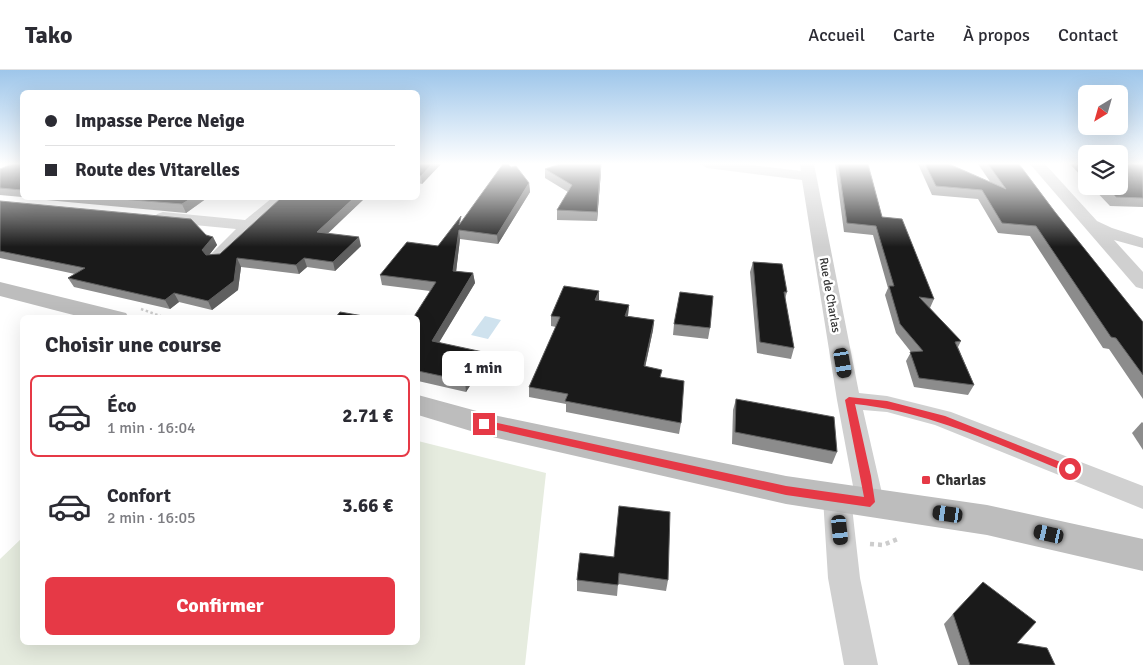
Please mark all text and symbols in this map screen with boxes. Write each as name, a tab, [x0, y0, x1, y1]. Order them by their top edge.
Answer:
text: Tako	[25, 20, 73, 50]
text: Accueil	[808, 24, 865, 46]
text: Carte	[893, 24, 935, 46]
text: À propos	[963, 24, 1030, 46]
text: Contact	[1058, 24, 1118, 46]
north arrow	[1078, 85, 1128, 135]
map controls	[1078, 85, 1128, 195]
text: Impasse Perce Neige	[75, 109, 245, 133]
button: layers	[1078, 145, 1128, 195]
text: Route des Vitarelles	[75, 158, 240, 182]
street label: Rue de Charlas	[815, 256, 844, 334]
text: Choisir une course	[45, 331, 221, 358]
car	[833, 347, 852, 379]
callout: 1 min	[443, 352, 525, 386]
text: 1 min	[464, 358, 502, 378]
icon: car	[47, 394, 92, 439]
text: Éco	[107, 394, 137, 418]
text: 2.71 €	[342, 404, 393, 428]
route end	[473, 413, 495, 435]
text: 1 min · 16:04	[107, 418, 196, 438]
route start	[1059, 458, 1081, 480]
place label: Charlas	[936, 471, 986, 489]
marker: Charlas	[920, 474, 932, 486]
icon: car	[47, 484, 92, 529]
text: Confort	[107, 484, 171, 508]
text: 3.66 €	[342, 494, 393, 518]
car	[932, 504, 963, 524]
text: 2 min · 16:05	[107, 508, 196, 528]
car	[830, 514, 849, 546]
car	[1032, 523, 1065, 545]
button: Confirmer	[45, 577, 395, 635]

